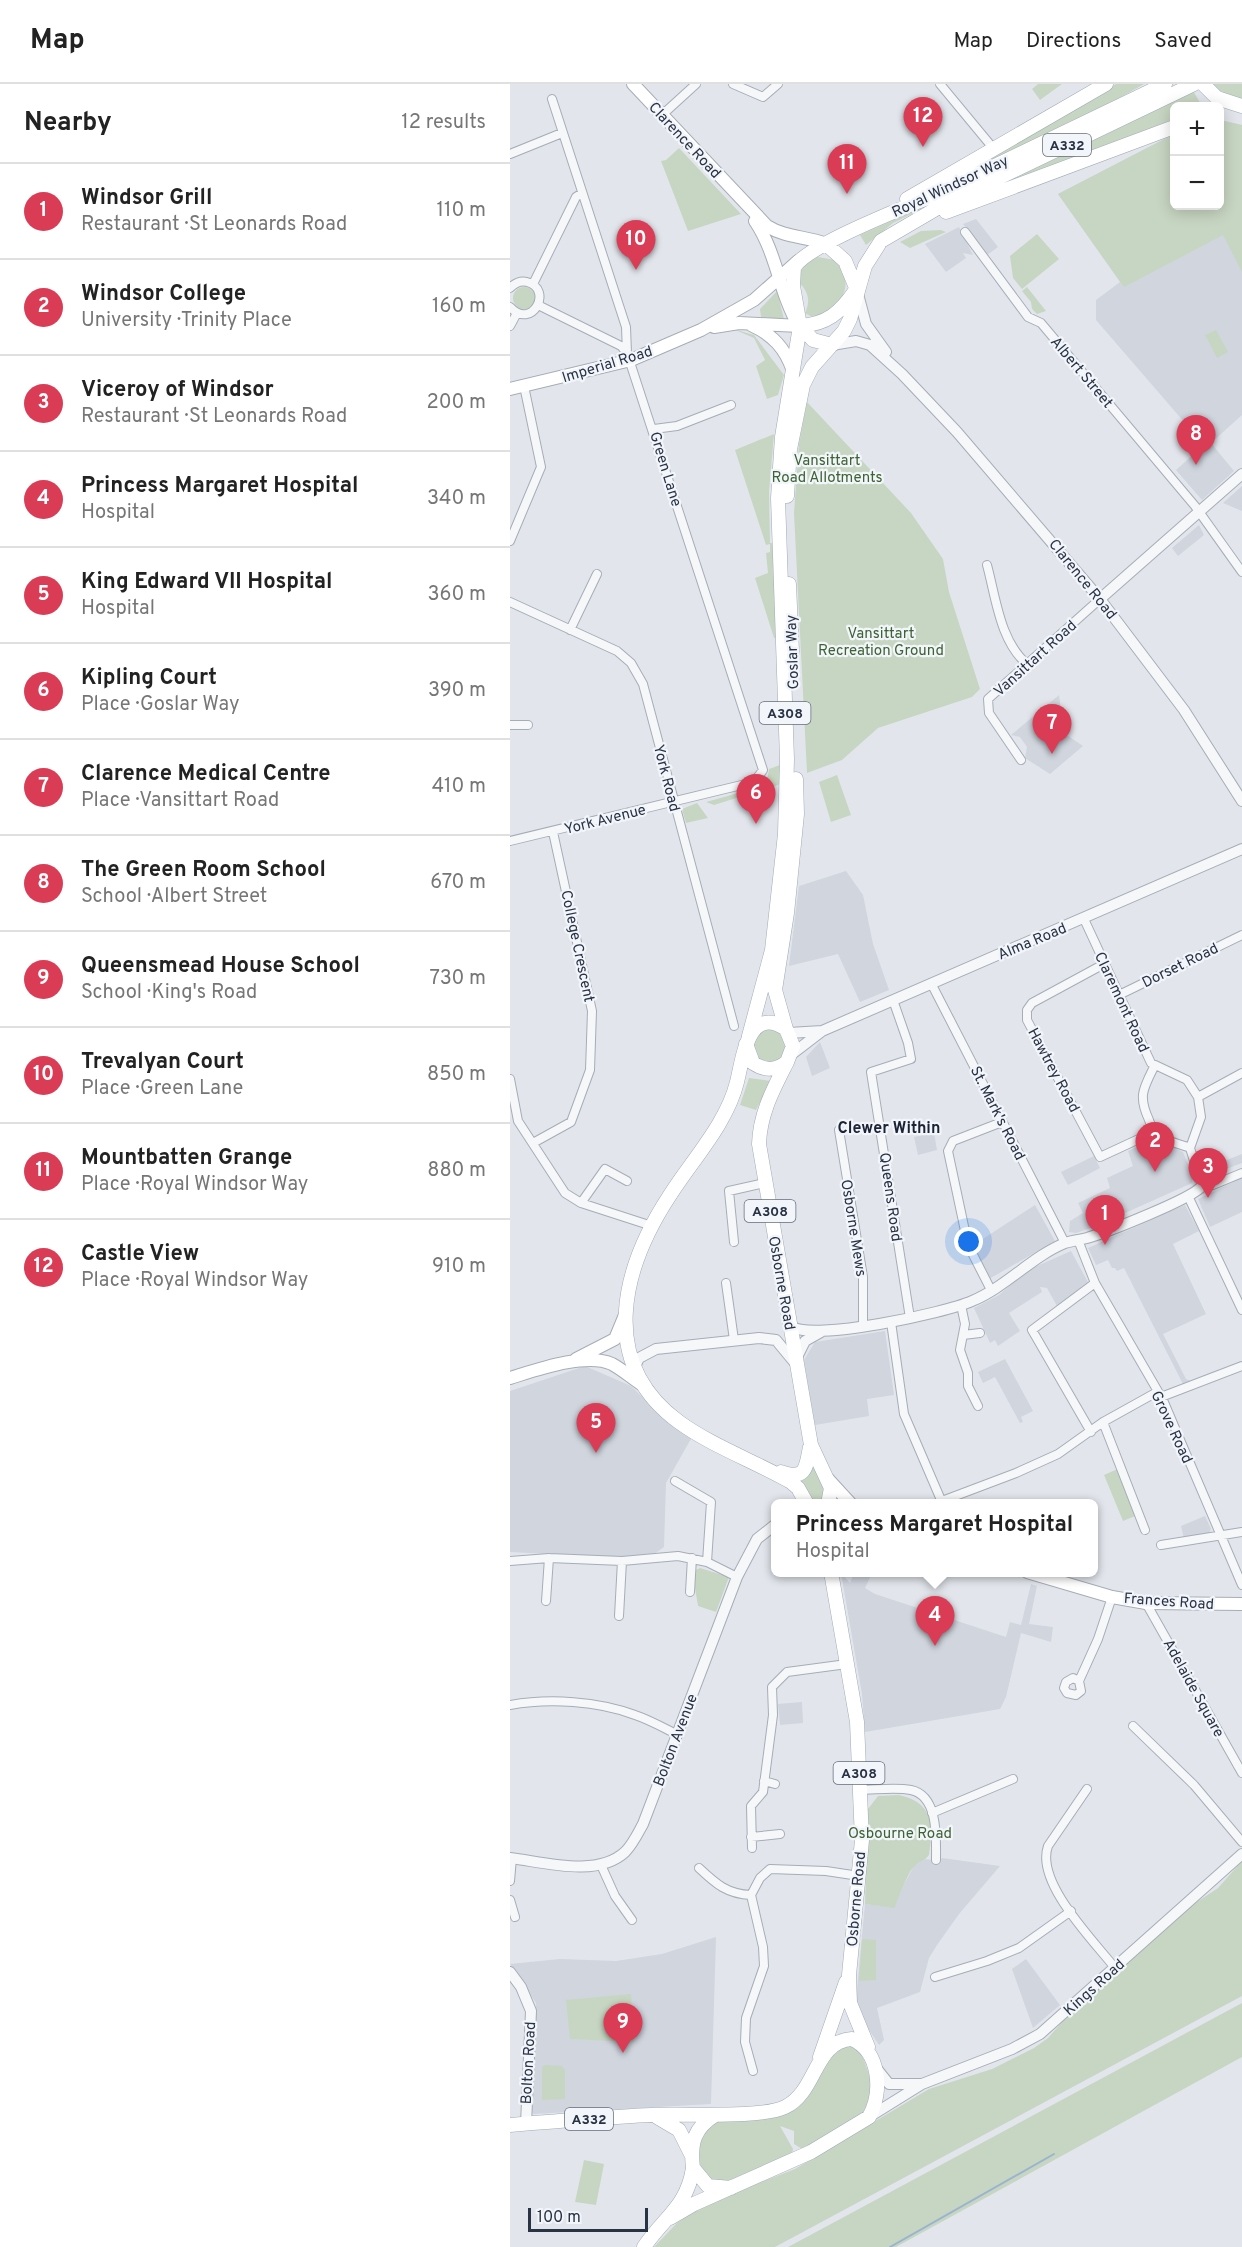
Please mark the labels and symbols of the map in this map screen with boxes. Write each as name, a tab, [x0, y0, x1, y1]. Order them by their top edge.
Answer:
pin: 12	[904, 98, 942, 147]
street label: Clarence Road	[644, 99, 724, 183]
road number: A332	[1043, 134, 1091, 156]
pin: 11	[828, 144, 866, 194]
street label: Royal Windsor Way	[889, 152, 1012, 223]
pin: 10	[616, 220, 656, 270]
street label: Albert Street	[1045, 333, 1116, 413]
street label: Imperial Road	[560, 343, 655, 388]
pin: 8	[1176, 416, 1216, 465]
street label: Green Lane	[644, 430, 685, 509]
park label: Vansittart Road Allotments	[772, 452, 882, 488]
street label: Clarence Road	[1044, 536, 1120, 624]
street label: Goslar Way	[783, 614, 804, 690]
street label: Vansittart Road	[991, 617, 1081, 701]
park label: Vansittart Recreation Ground	[818, 625, 944, 661]
road number: A308	[760, 702, 810, 724]
pin: 7	[1032, 704, 1072, 754]
street label: York Road	[648, 743, 683, 814]
pin: 6	[736, 774, 776, 824]
street label: York Avenue	[563, 801, 648, 840]
street label: College Crescent	[555, 889, 598, 1004]
street label: Alma Road	[995, 919, 1070, 965]
street label: Dorset Road	[1139, 940, 1222, 993]
street label: Claremont Road	[1089, 949, 1152, 1056]
street label: Hawtrey Road	[1022, 1025, 1083, 1116]
street label: St. Mark's Road	[965, 1063, 1029, 1164]
district label: Clewer Within	[838, 1119, 940, 1139]
pin: 2	[1136, 1122, 1174, 1172]
pin: 3	[1188, 1148, 1228, 1198]
street label: Queens Road	[874, 1152, 905, 1243]
street label: Osborne Mews	[835, 1178, 870, 1278]
pin: 1	[1086, 1196, 1124, 1245]
road number: A308	[744, 1200, 796, 1222]
your location	[954, 1227, 983, 1256]
street label: Osborne Road	[763, 1235, 798, 1332]
street label: Grove Road	[1146, 1388, 1196, 1467]
pin: 5	[576, 1404, 616, 1453]
street label: Frances Road	[1123, 1590, 1215, 1615]
pin: 4	[916, 1596, 954, 1646]
street label: Adelaide Square	[1158, 1636, 1228, 1741]
street label: Bolton Avenue	[650, 1692, 703, 1790]
road number: A308	[834, 1762, 884, 1784]
park label: Osbourne Road	[848, 1825, 952, 1844]
street label: Osborne Road	[844, 1851, 871, 1947]
street label: Kings Road	[1060, 1956, 1130, 2021]
pin: 9	[604, 2004, 642, 2053]
street label: Bolton Road	[518, 2021, 541, 2105]
road number: A332	[565, 2108, 613, 2130]
scale bar	[528, 2205, 648, 2232]

